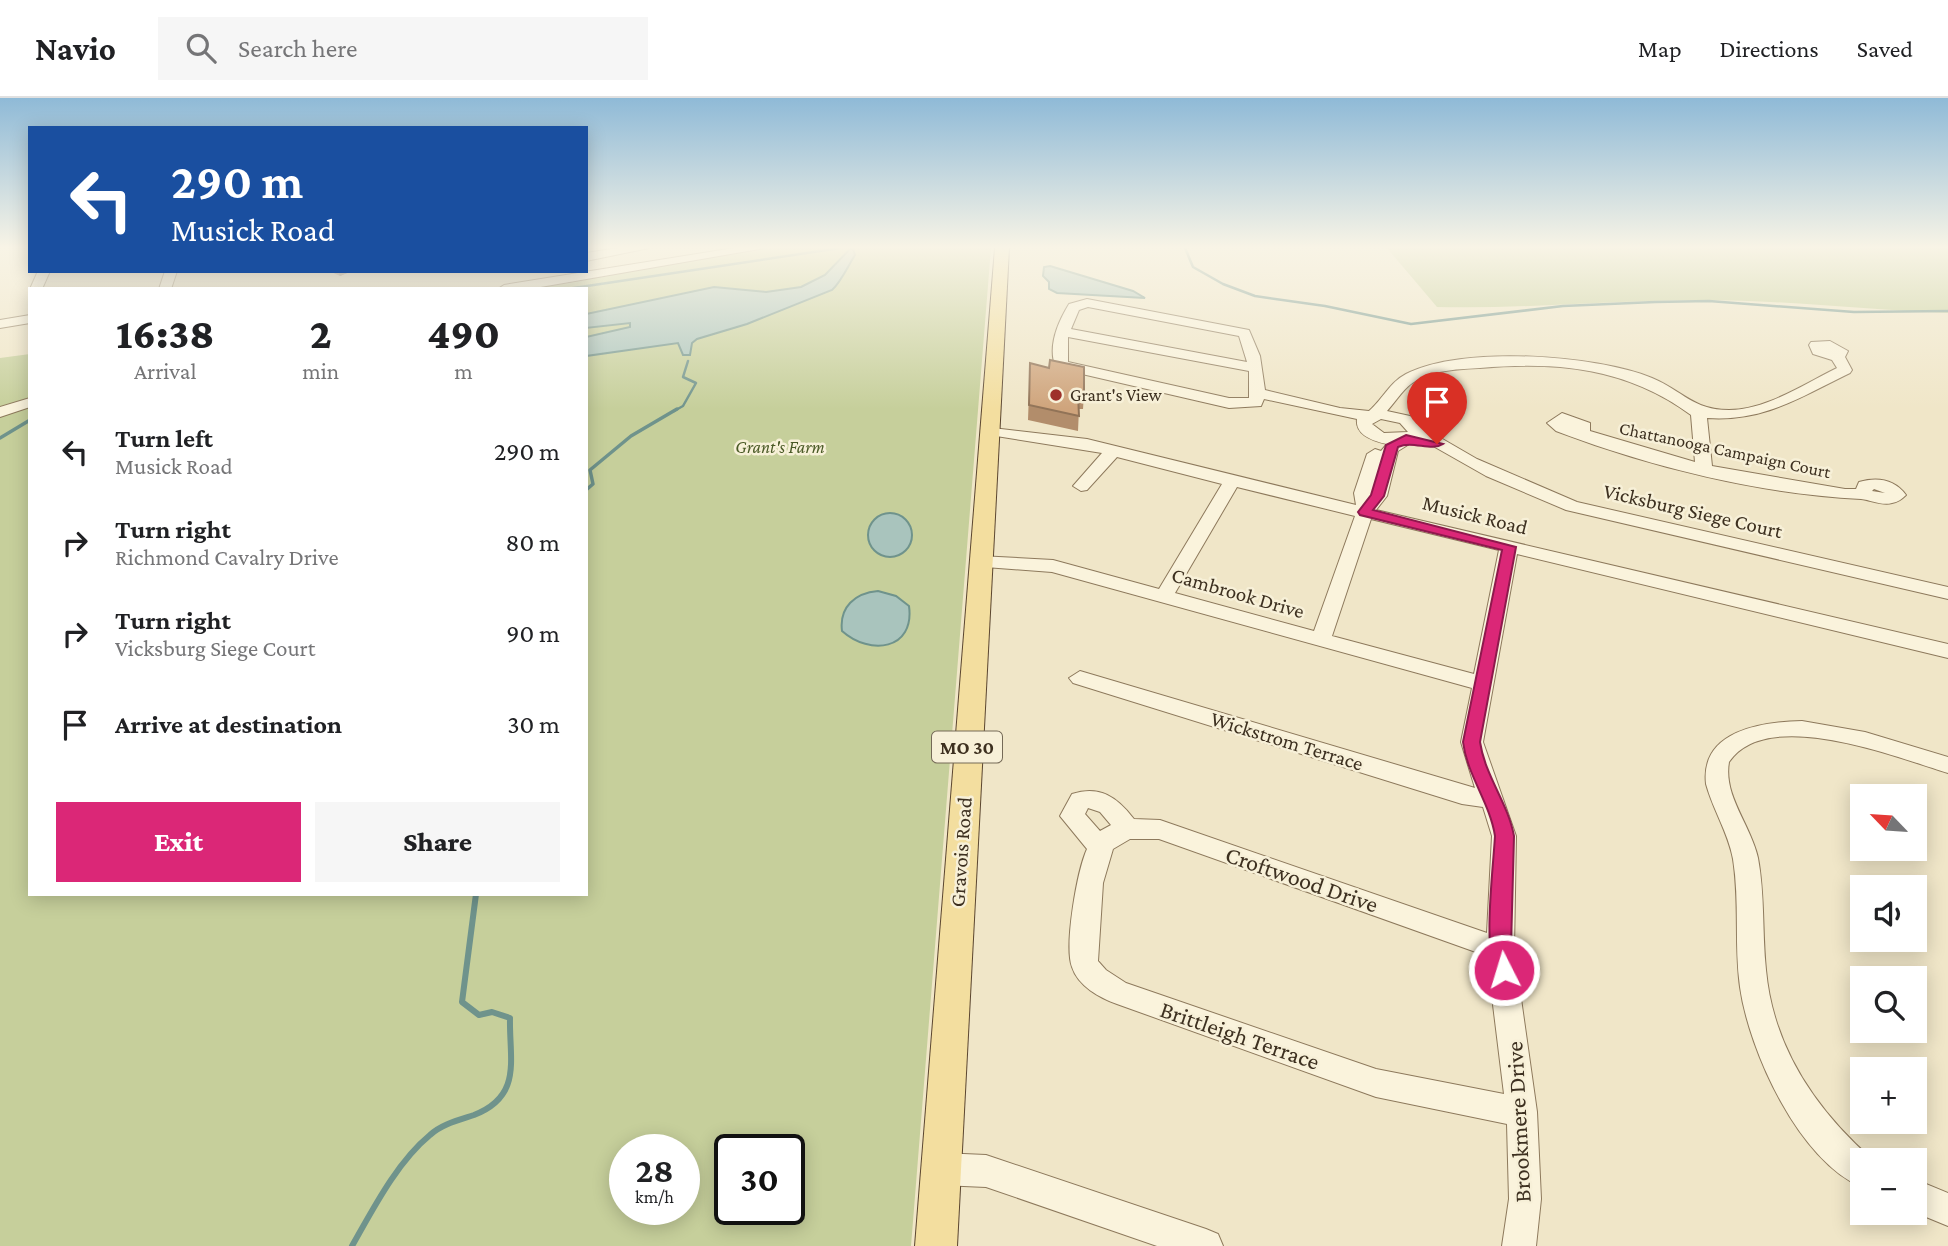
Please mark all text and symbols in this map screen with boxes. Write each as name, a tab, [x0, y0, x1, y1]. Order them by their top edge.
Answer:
search box	[158, 17, 648, 80]
icon: search	[182, 29, 220, 67]
text: Navio	[35, 30, 116, 67]
text: Search here	[238, 34, 357, 63]
text: Map	[1638, 35, 1682, 62]
text: Directions	[1720, 35, 1819, 62]
text: Saved	[1857, 35, 1913, 62]
icon: left	[56, 154, 147, 245]
text: 290 m	[171, 154, 303, 209]
text: Musick Road	[171, 212, 335, 248]
text: 16:38	[116, 310, 214, 357]
text: 2	[310, 310, 332, 357]
text: 490	[427, 310, 500, 357]
text: Arrival	[134, 358, 196, 384]
text: min	[302, 358, 339, 384]
text: m	[454, 358, 473, 384]
pin	[1407, 372, 1467, 444]
icon: arrive	[1418, 383, 1456, 421]
place label: Grant's View	[1070, 385, 1163, 405]
marker: Grant's View	[1048, 387, 1064, 403]
street label: Chattanooga Campaign Court	[1618, 418, 1834, 482]
text: Turn left	[115, 424, 213, 453]
icon: left	[56, 433, 94, 471]
text: 290 m	[494, 437, 560, 466]
park label: Grant's Farm	[735, 437, 825, 457]
text: Musick Road	[115, 453, 233, 479]
street label: Vicksburg Siege Court	[1601, 479, 1786, 544]
street label: Musick Road	[1420, 490, 1530, 540]
text: Turn right	[115, 515, 231, 544]
icon: right	[56, 524, 94, 562]
text: 80 m	[506, 528, 560, 557]
text: Richmond Cavalry Drive	[115, 544, 339, 570]
street label: Cambrook Drive	[1169, 563, 1307, 623]
text: Turn right	[115, 606, 231, 635]
icon: right	[56, 615, 94, 653]
text: 90 m	[506, 619, 560, 648]
text: Vicksburg Siege Court	[115, 635, 315, 661]
icon: arrive	[56, 706, 94, 744]
street label: Wickstrom Terrace	[1208, 706, 1366, 776]
text: Arrive at destination	[115, 710, 342, 739]
text: 30 m	[507, 710, 560, 739]
road number: MO 30	[932, 732, 1002, 762]
north arrow	[1850, 784, 1927, 861]
map controls	[1850, 784, 1927, 1225]
street label: Gravois Road	[945, 796, 977, 908]
button: Exit	[56, 802, 301, 882]
button: Share	[315, 802, 560, 882]
street label: Croftwood Drive	[1222, 840, 1382, 918]
button: sound	[1850, 875, 1927, 952]
position arrow	[1467, 933, 1541, 1007]
button: search	[1850, 966, 1927, 1043]
street label: Brittleigh Terrace	[1157, 995, 1323, 1075]
street label: Brookmere Drive	[1500, 1041, 1536, 1203]
button: +	[1850, 1057, 1927, 1134]
speed limit sign: 30	[714, 1134, 805, 1225]
button: −	[1850, 1148, 1927, 1225]
text: 28	[635, 1151, 674, 1190]
text: km/h	[635, 1187, 674, 1207]

